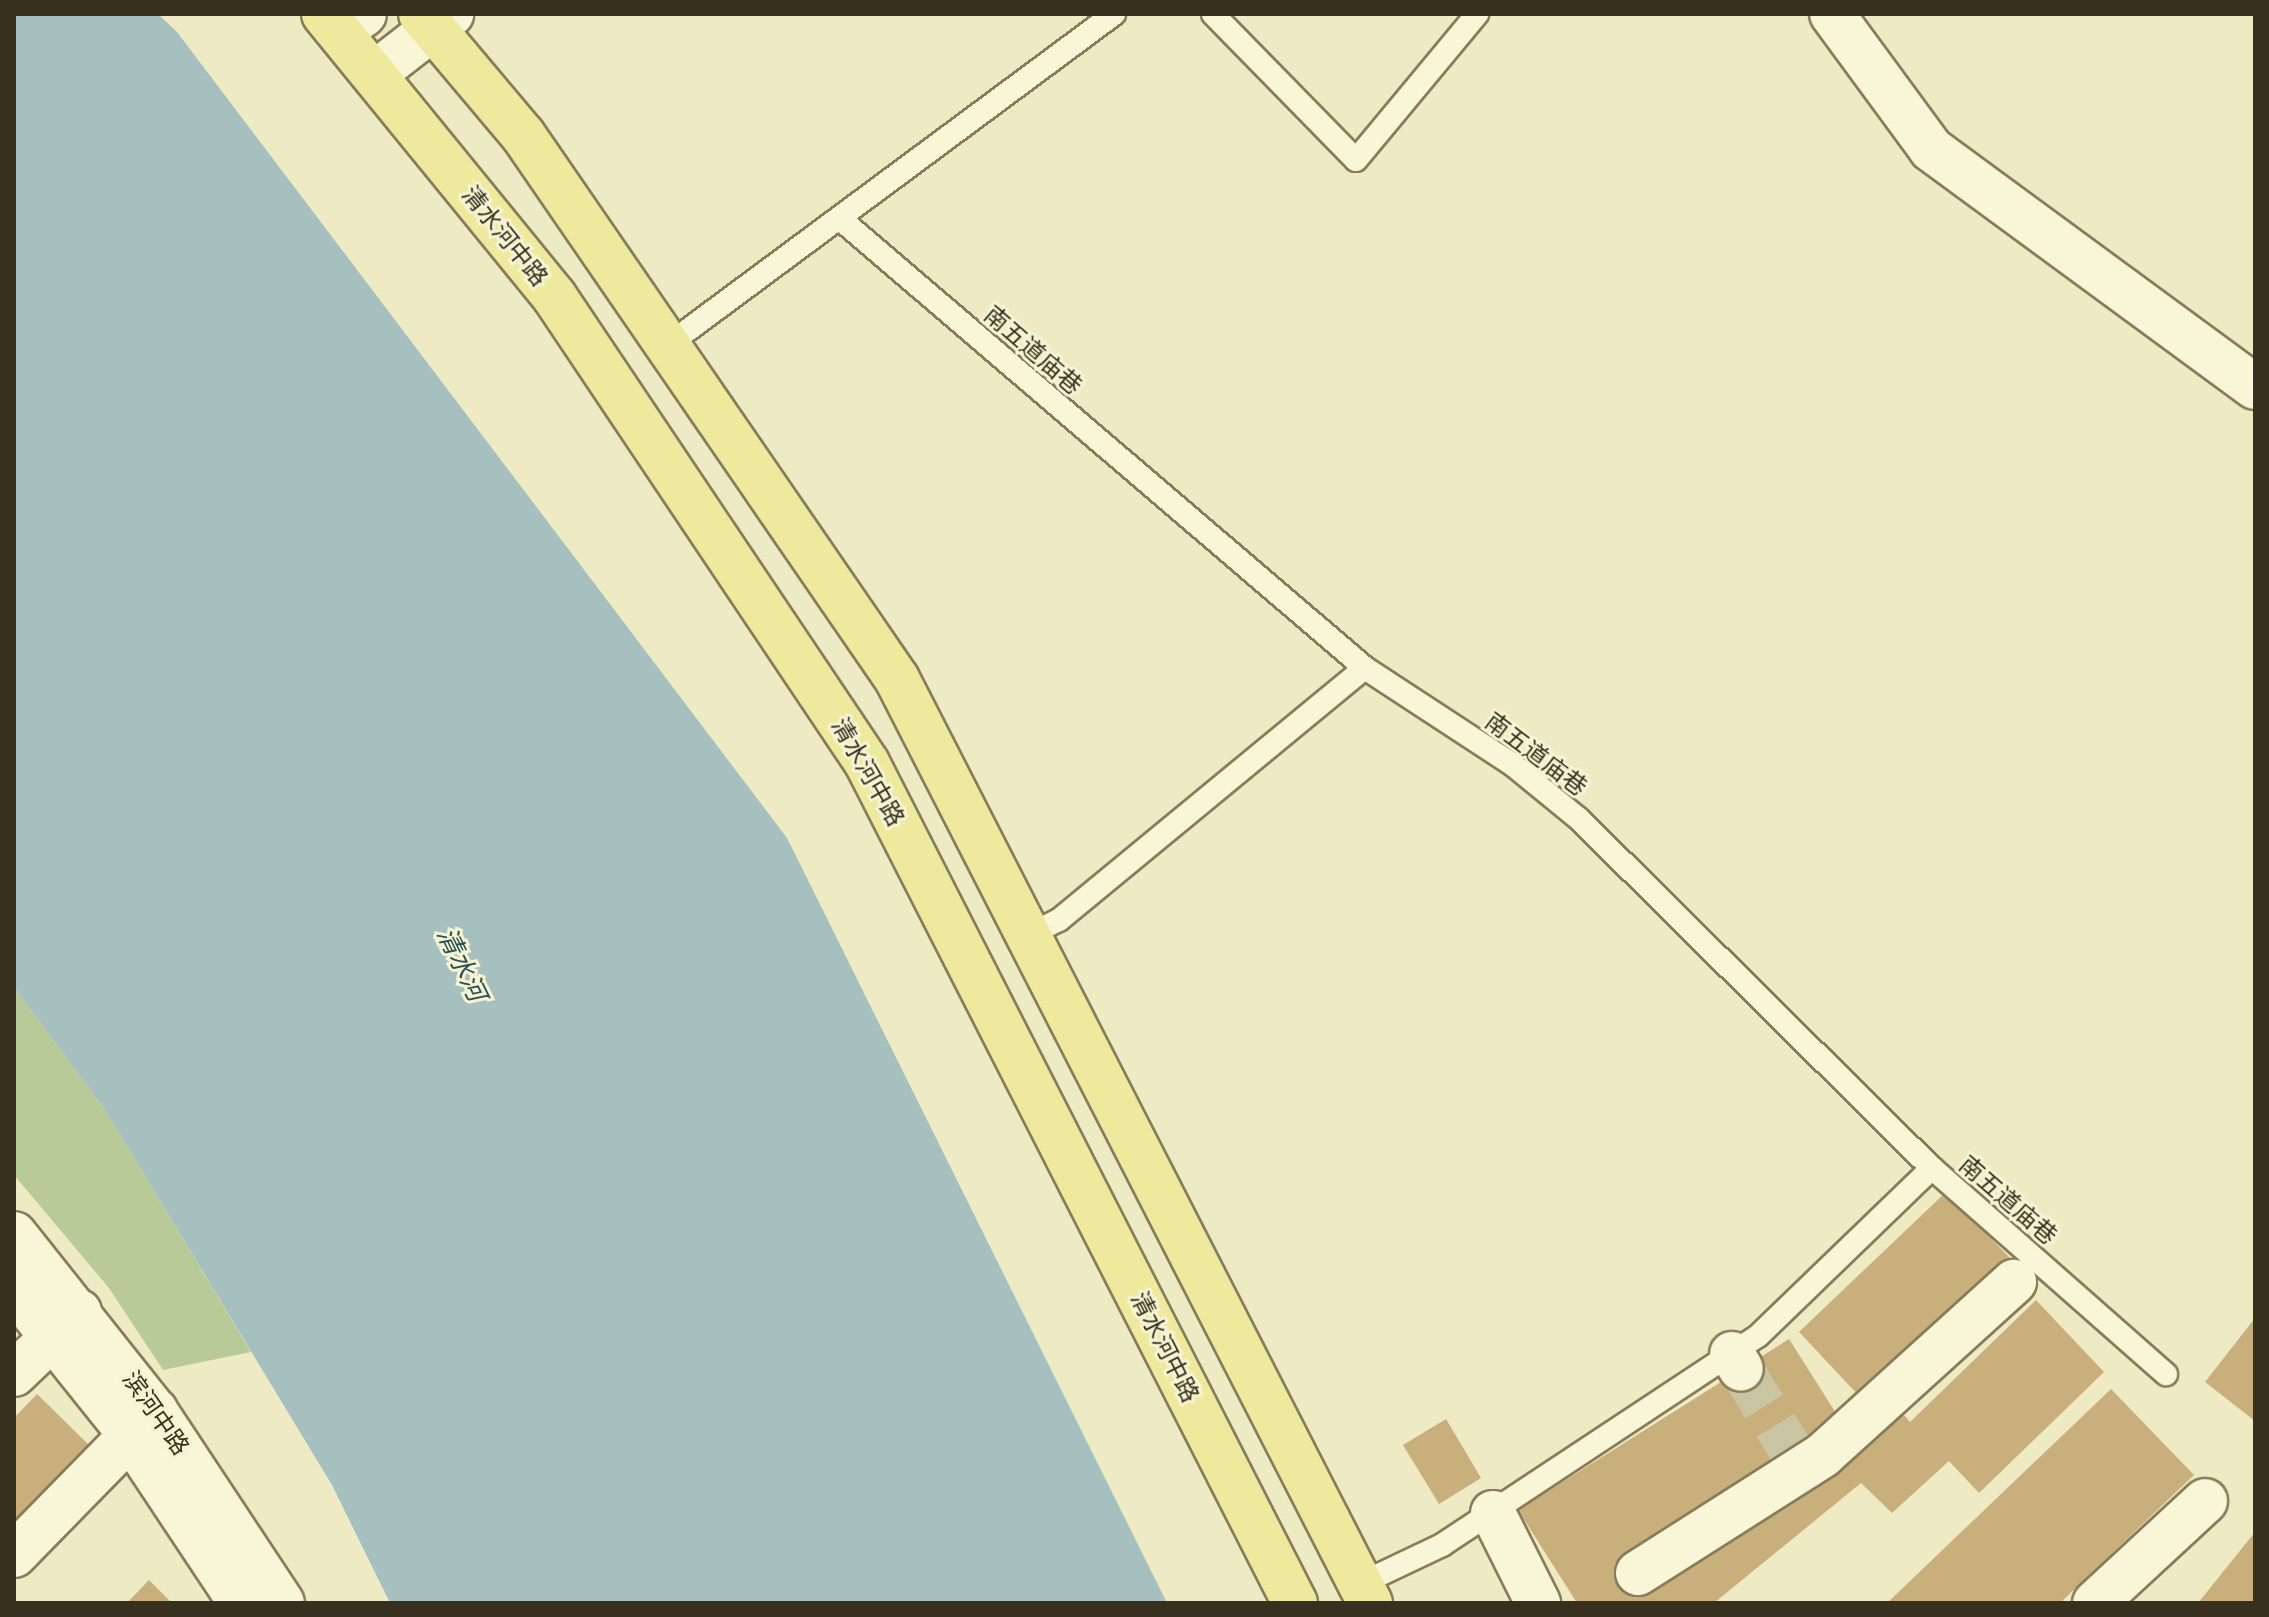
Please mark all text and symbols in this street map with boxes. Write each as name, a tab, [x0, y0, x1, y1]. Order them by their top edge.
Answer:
street label: 清水河中路	[456, 180, 554, 292]
street label: 南五道庙巷	[978, 300, 1088, 400]
street label: 南五道庙巷	[1479, 706, 1593, 802]
street label: 清水河中路	[826, 713, 910, 831]
water label: 清水河	[431, 922, 493, 1006]
street label: 南五道庙巷	[1953, 1150, 2063, 1250]
street label: 清水河中路	[1125, 1287, 1205, 1407]
street label: 滨河中路	[117, 1365, 195, 1461]

